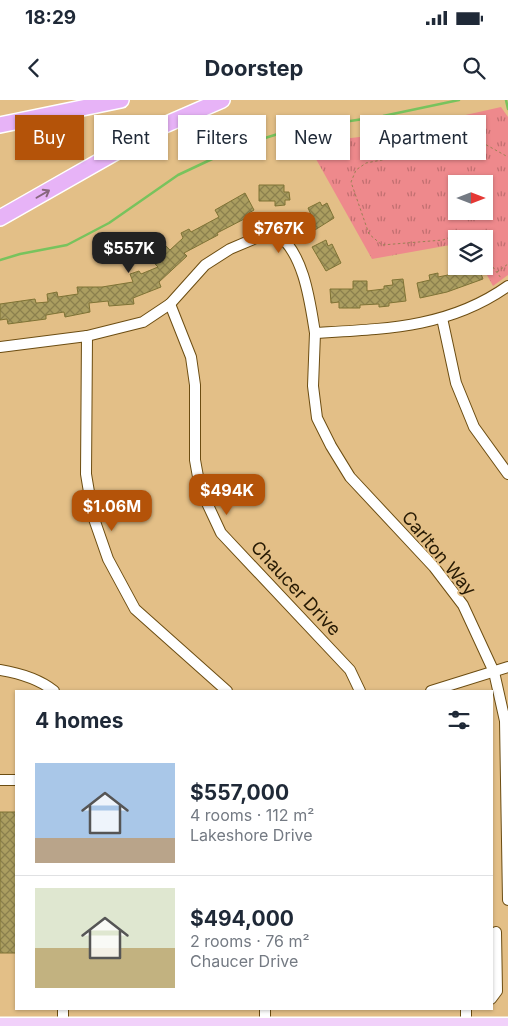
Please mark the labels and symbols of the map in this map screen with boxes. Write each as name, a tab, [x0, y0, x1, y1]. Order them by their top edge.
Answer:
north arrow	[448, 175, 492, 220]
one-way arrow	[35, 189, 49, 199]
pin: $767K	[244, 212, 314, 254]
pin: $557K	[94, 232, 164, 274]
pin: $494K	[192, 474, 262, 516]
pin: $1.06M	[71, 490, 153, 532]
street label: Carlton Way	[398, 506, 480, 600]
street label: Chaucer Drive	[247, 536, 345, 640]

